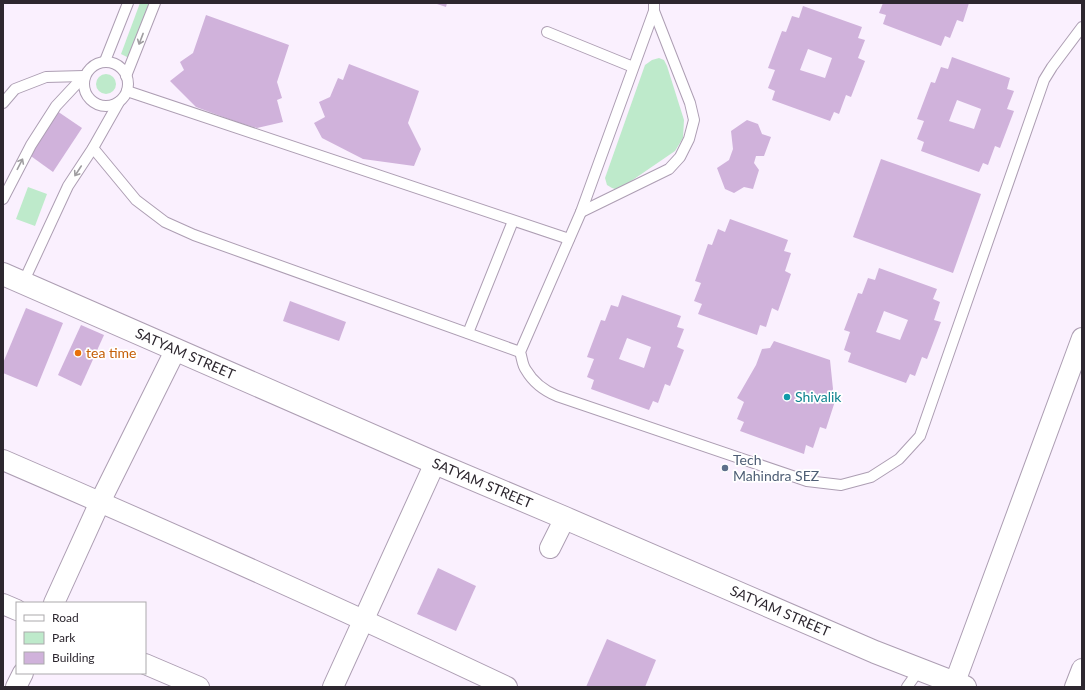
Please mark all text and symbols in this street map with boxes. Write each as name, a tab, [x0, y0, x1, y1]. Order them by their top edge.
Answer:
one-way arrow	[136, 33, 144, 45]
one-way arrow	[17, 158, 25, 170]
one-way arrow	[73, 165, 81, 177]
street label: SATYAM STREET	[133, 324, 239, 383]
place label: tea time	[86, 344, 136, 361]
marker: tea time	[73, 348, 83, 358]
place label: Shivalik	[795, 388, 842, 405]
marker: Shivalik	[782, 392, 792, 402]
place label: Tech Mahindra SEZ	[733, 451, 819, 484]
street label: SATYAM STREET	[430, 454, 536, 512]
marker: Tech Mahindra SEZ	[720, 463, 730, 473]
street label: SATYAM STREET	[728, 581, 834, 640]
legend	[16, 602, 146, 674]
text: Road	[52, 610, 79, 625]
text: Park	[52, 630, 76, 645]
text: Building	[52, 650, 95, 665]

